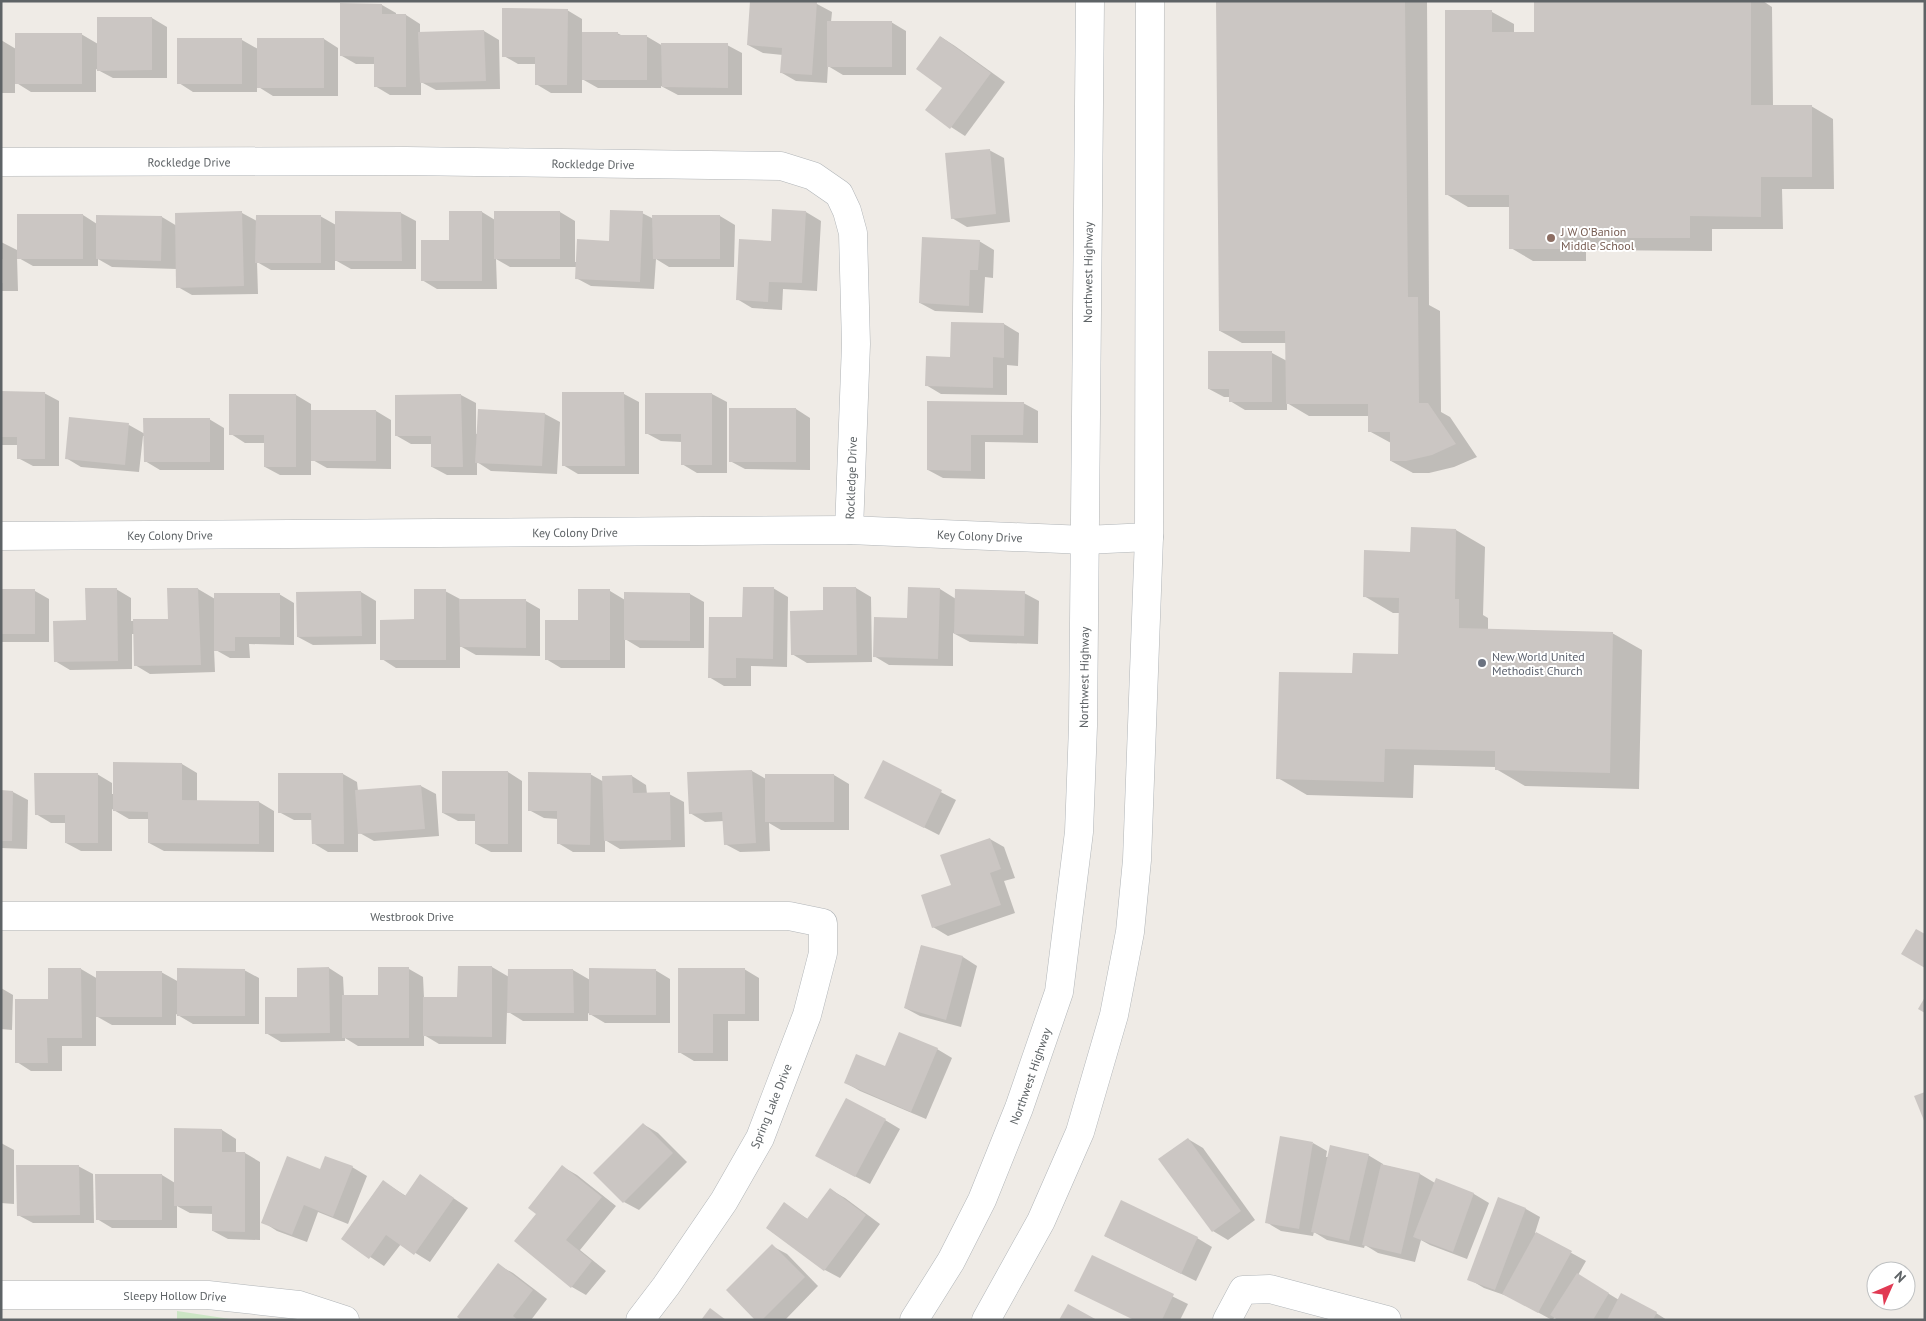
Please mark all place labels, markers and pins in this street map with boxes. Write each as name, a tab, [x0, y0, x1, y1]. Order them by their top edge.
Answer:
place label: J W O'Banion Middle School	[1560, 224, 1635, 253]
marker: J W O'Banion Middle School	[1545, 232, 1557, 244]
place label: New World United Methodist Church	[1492, 649, 1585, 678]
marker: New World United Methodist Church	[1476, 657, 1488, 669]

